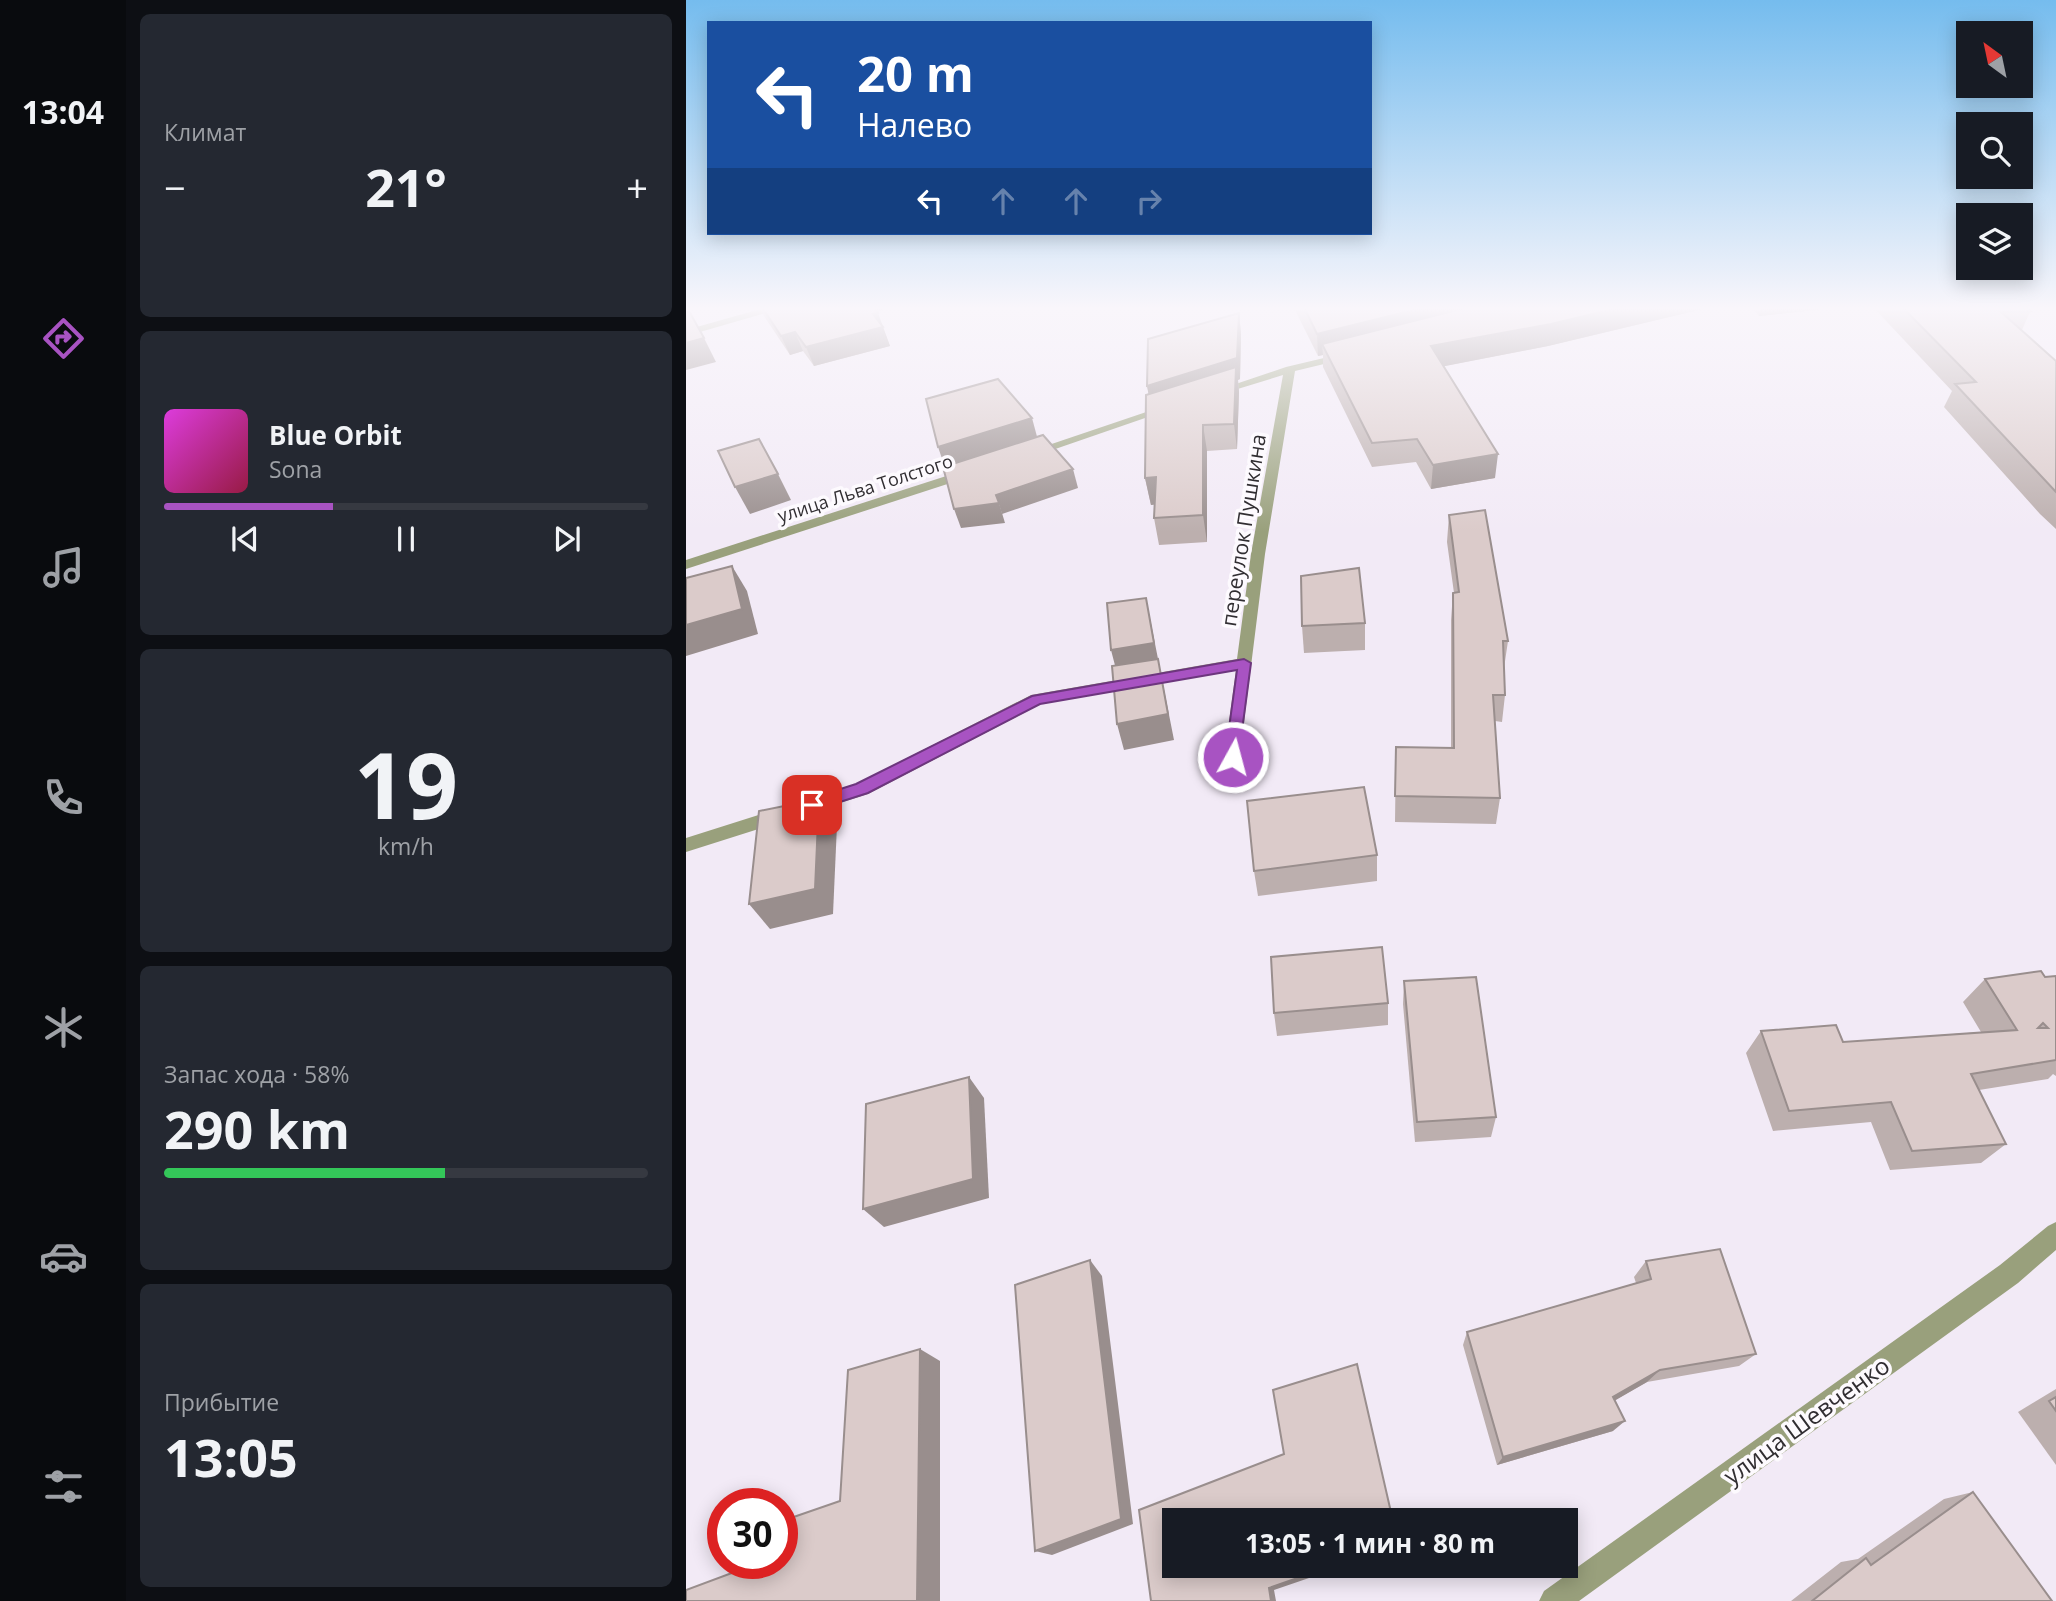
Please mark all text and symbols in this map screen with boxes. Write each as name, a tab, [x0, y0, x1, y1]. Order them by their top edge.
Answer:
north arrow	[1956, 21, 2034, 98]
map controls	[1956, 21, 2033, 280]
text: 20 m	[857, 40, 974, 106]
icon: left	[742, 49, 833, 140]
text: 13:04	[22, 90, 104, 133]
text: Налево	[857, 103, 972, 146]
button: search	[1956, 112, 2033, 189]
text: Климат	[164, 116, 246, 148]
text: 21°	[365, 151, 447, 222]
text: −	[164, 161, 186, 213]
text: +	[626, 161, 648, 213]
icon: left	[911, 182, 949, 220]
icon: ahead	[984, 182, 1022, 220]
icon: ahead	[1057, 182, 1095, 220]
icon: right	[1130, 182, 1168, 220]
button: layers	[1956, 203, 2033, 280]
icon: directions	[39, 314, 88, 363]
text: Blue Orbit	[269, 417, 402, 453]
street label: переулок Пушкина	[1214, 432, 1272, 628]
street label: улица Льва Толстого	[774, 448, 956, 528]
text: Sona	[269, 453, 322, 485]
icon: previous	[226, 520, 264, 558]
icon: pause	[387, 520, 425, 558]
icon: next	[548, 520, 586, 558]
icon: music	[39, 543, 88, 592]
position arrow	[1196, 720, 1270, 794]
text: 19	[354, 722, 458, 846]
icon: phone	[39, 773, 88, 822]
pin	[782, 775, 842, 835]
icon: arrive	[793, 786, 831, 824]
text: km/h	[378, 830, 434, 862]
icon: climate	[39, 1003, 88, 1052]
text: Запас хода · 58%	[164, 1058, 349, 1090]
text: 290 km	[164, 1093, 350, 1164]
icon: car	[39, 1232, 88, 1281]
street label: улица Шевченко	[1716, 1349, 1896, 1491]
text: Прибытие	[164, 1386, 279, 1418]
text: 13:05	[164, 1421, 298, 1492]
icon: filters	[39, 1462, 88, 1511]
speed limit sign: 30	[707, 1488, 798, 1579]
text: 13:05 · 1 мин · 80 m	[1245, 1525, 1495, 1561]

